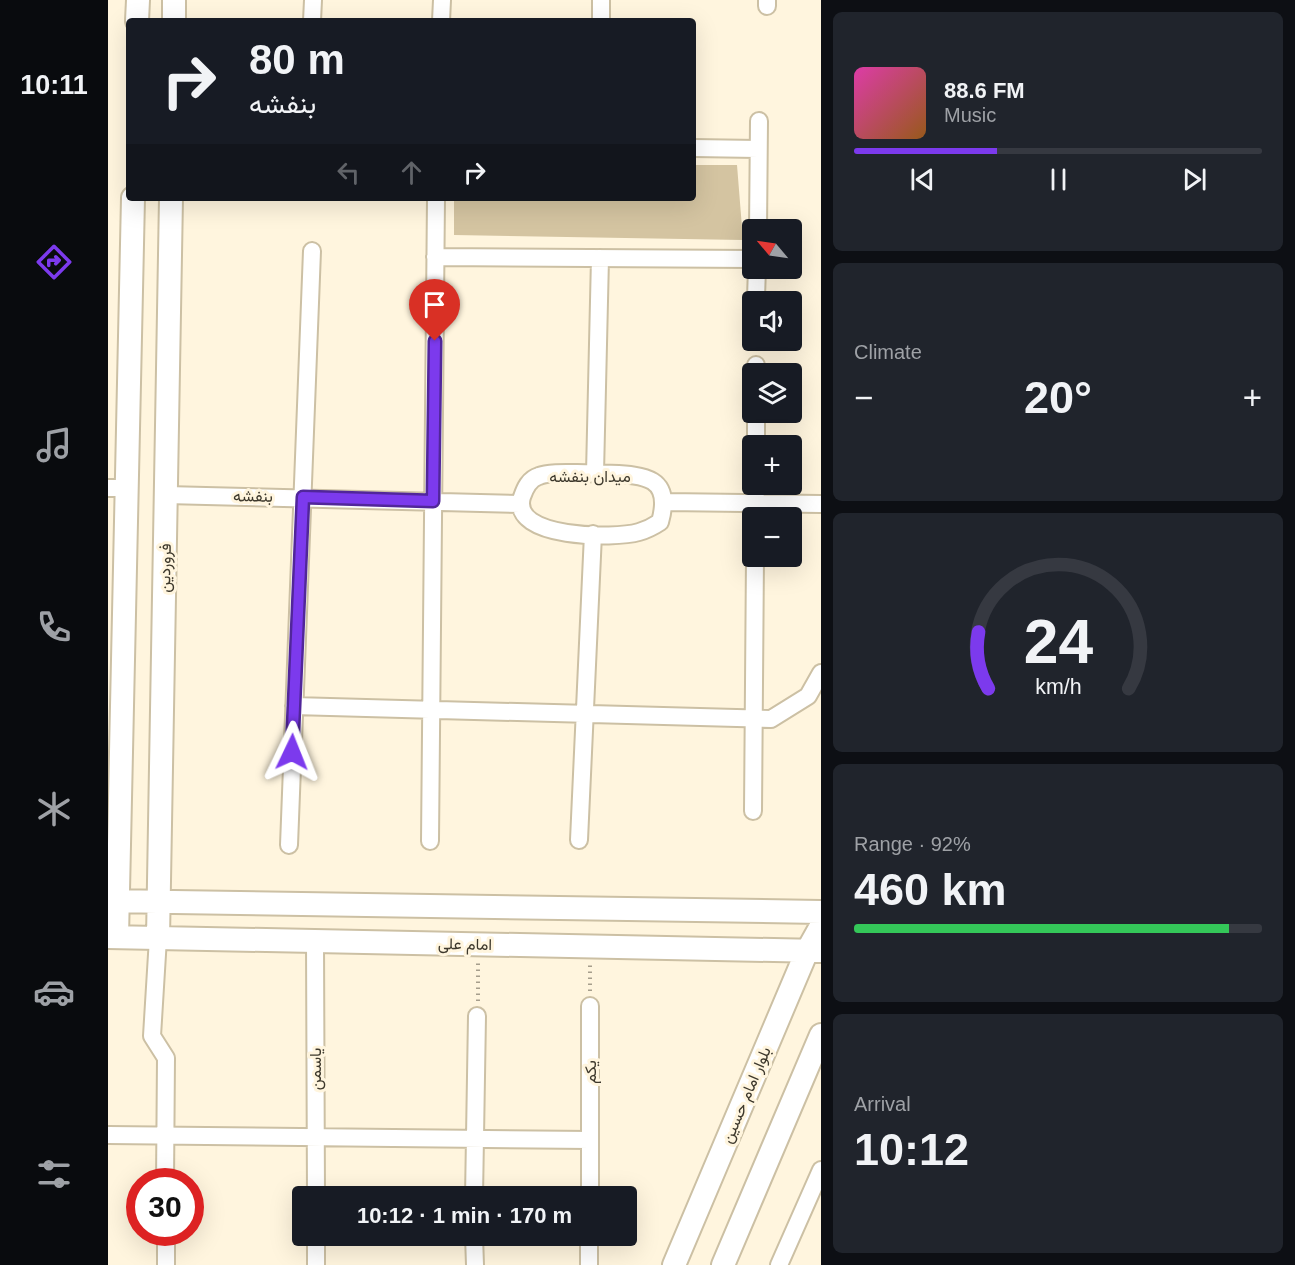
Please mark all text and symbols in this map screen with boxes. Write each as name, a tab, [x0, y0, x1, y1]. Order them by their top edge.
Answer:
text: 80 m	[249, 36, 345, 83]
icon: right	[150, 42, 228, 120]
text: 10:11	[20, 70, 88, 100]
text: 88.6 FM	[944, 78, 1025, 103]
text: بنفشه	[249, 89, 316, 119]
text: Music	[944, 104, 996, 126]
icon: left	[332, 156, 365, 189]
icon: ahead	[395, 156, 428, 189]
icon: right	[458, 156, 491, 189]
icon: previous	[906, 163, 939, 196]
icon: pause	[1042, 163, 1075, 196]
icon: next	[1178, 163, 1211, 196]
north arrow	[742, 219, 802, 279]
map controls	[742, 219, 802, 567]
icon: directions	[33, 241, 75, 283]
pin	[409, 279, 460, 341]
icon: arrive	[418, 288, 451, 321]
button: sound	[742, 291, 802, 351]
text: Climate	[854, 341, 922, 363]
button: layers	[742, 363, 802, 423]
text: 20°	[1024, 372, 1092, 423]
text: −	[854, 379, 873, 416]
text: +	[1243, 379, 1262, 416]
icon: music	[33, 424, 75, 466]
button: +	[742, 435, 802, 495]
street label: میدان بنفشه	[549, 468, 631, 486]
street label: بنفشه	[233, 487, 273, 506]
button: −	[742, 507, 802, 567]
street label: فروردین	[156, 543, 176, 593]
icon: phone	[33, 606, 75, 648]
text: 24	[1023, 608, 1093, 677]
text: km/h	[1035, 676, 1081, 700]
position arrow	[260, 720, 324, 784]
icon: climate	[33, 788, 75, 830]
text: Range · 92%	[854, 833, 971, 855]
text: 460 km	[854, 864, 1007, 915]
street label: امام علی	[438, 935, 492, 955]
icon: car	[33, 971, 75, 1013]
street label: بلوار امام حسین	[718, 1044, 776, 1147]
street label: یاسمن	[307, 1048, 326, 1090]
street label: یکم	[582, 1060, 601, 1084]
text: Arrival	[854, 1093, 911, 1115]
text: 10:12	[854, 1124, 969, 1175]
icon: filters	[33, 1153, 75, 1195]
speed limit sign: 30	[126, 1168, 204, 1246]
text: 10:12 · 1 min · 170 m	[357, 1203, 572, 1228]

